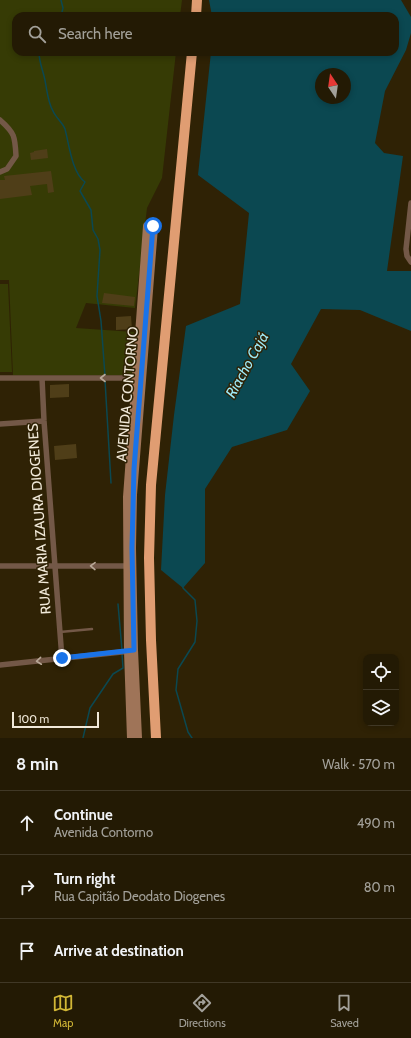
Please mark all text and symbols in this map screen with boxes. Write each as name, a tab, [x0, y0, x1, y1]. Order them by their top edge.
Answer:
search box	[12, 12, 399, 56]
icon: search	[26, 23, 48, 45]
text: Search here	[58, 25, 133, 43]
north arrow	[315, 68, 351, 104]
route start	[144, 217, 162, 235]
street label: AVENIDA CONTORNO	[112, 326, 142, 462]
water label: Riacho Cajá	[222, 329, 272, 401]
one-way arrow	[100, 374, 106, 382]
street label: RUA MARIA IZAURA DIOGENES	[23, 423, 55, 615]
one-way arrow	[90, 562, 96, 570]
route end	[53, 649, 71, 667]
map controls	[363, 654, 399, 726]
button: locate	[363, 654, 399, 690]
one-way arrow	[36, 656, 42, 665]
button: layers	[363, 690, 399, 726]
scale bar	[12, 710, 99, 729]
text: 100 m	[18, 712, 49, 726]
text: 8 min	[16, 754, 58, 774]
text: Walk · 570 m	[322, 756, 395, 772]
text: Continue	[54, 806, 113, 824]
icon: ahead	[16, 812, 38, 834]
text: 490 m	[357, 815, 395, 831]
text: Avenida Contorno	[54, 824, 153, 840]
text: Turn right	[54, 870, 115, 888]
icon: right	[16, 876, 38, 898]
text: 80 m	[364, 879, 395, 895]
text: Rua Capitão Deodato Diogenes	[54, 888, 225, 904]
icon: arrive	[16, 940, 38, 962]
text: Arrive at destination	[54, 942, 184, 960]
tab: Map	[52, 992, 74, 1030]
tab: Directions	[179, 992, 226, 1030]
tab: Saved	[330, 992, 359, 1030]

